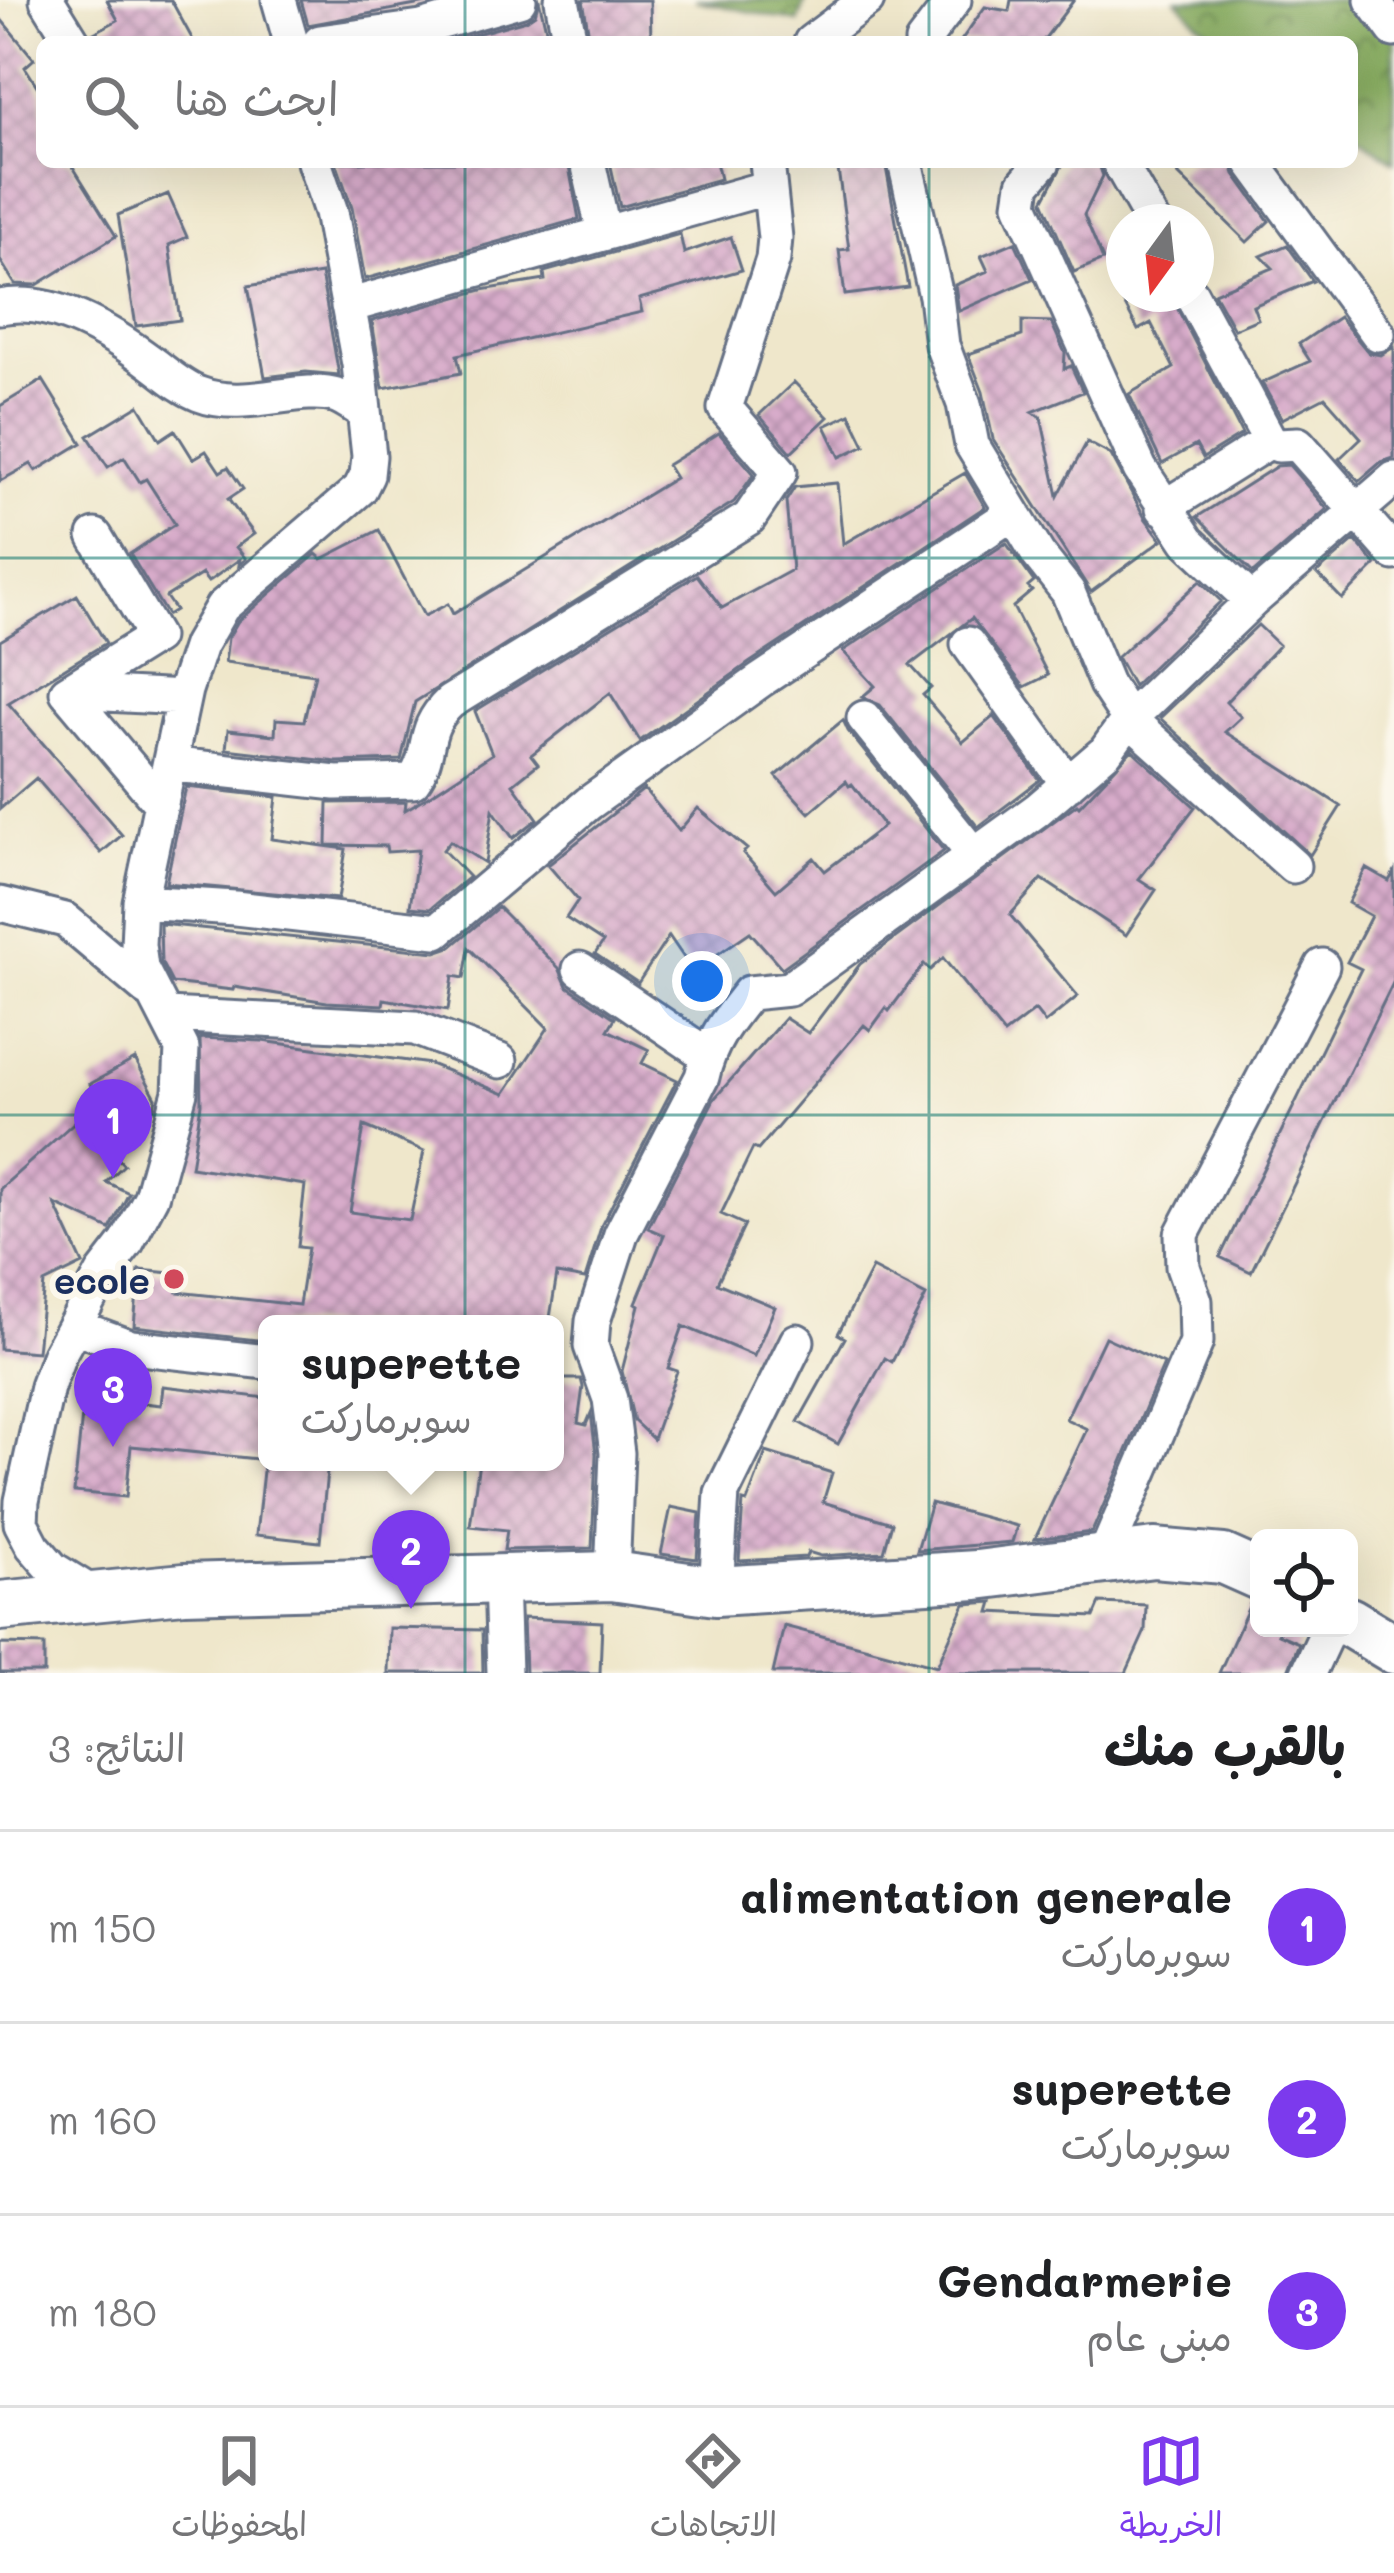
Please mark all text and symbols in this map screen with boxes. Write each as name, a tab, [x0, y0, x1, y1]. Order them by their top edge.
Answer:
search box	[36, 36, 1358, 168]
text: ابحث هنا	[174, 68, 339, 126]
icon: search	[78, 69, 144, 135]
north arrow	[1106, 204, 1214, 312]
your location	[672, 951, 732, 1011]
pin: 1	[74, 1079, 152, 1178]
place label: ecole	[54, 1256, 150, 1303]
marker: ecole	[161, 1266, 187, 1292]
popup	[258, 1315, 564, 1471]
text: superette	[301, 1332, 521, 1390]
pin: 3	[74, 1348, 152, 1447]
text: سوبرماركت	[301, 1392, 472, 1443]
pin: 2	[372, 1510, 450, 1609]
map controls	[1250, 1529, 1358, 1637]
button: locate	[1250, 1529, 1358, 1637]
text: بالقرب منك	[1104, 1711, 1346, 1778]
text: النتائج: 3	[48, 1721, 185, 1772]
text: alimentation generale	[740, 1866, 1232, 1924]
text: 150 m	[48, 1901, 156, 1952]
text: 1	[1298, 1901, 1316, 1952]
text: سوبرماركت	[1061, 1926, 1232, 1977]
text: superette	[1011, 2058, 1232, 2116]
text: 160 m	[48, 2093, 157, 2144]
text: 2	[1296, 2093, 1318, 2144]
text: سوبرماركت	[1061, 2118, 1232, 2169]
text: Gendarmerie	[937, 2250, 1232, 2308]
text: 180 m	[48, 2285, 157, 2336]
text: 3	[1295, 2285, 1319, 2336]
text: مبنى عام	[1086, 2310, 1232, 2361]
tab: المحفوظات	[171, 2428, 307, 2554]
tab: الاتجاهات	[650, 2428, 777, 2554]
tab: الخريطة	[1120, 2428, 1223, 2554]

